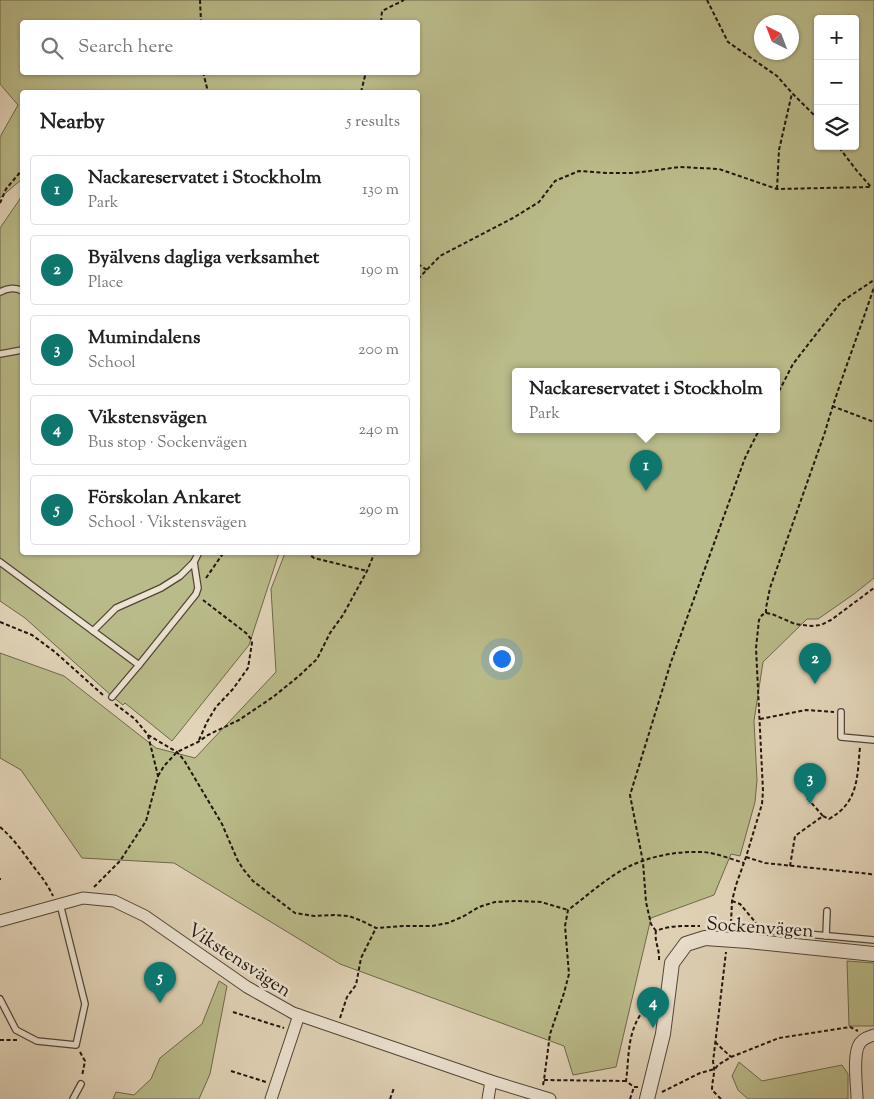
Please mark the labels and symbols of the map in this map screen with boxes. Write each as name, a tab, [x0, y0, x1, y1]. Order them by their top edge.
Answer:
north arrow	[754, 15, 799, 60]
pin: 1	[630, 450, 662, 491]
pin: 2	[799, 643, 831, 684]
your location	[489, 646, 515, 672]
pin: 3	[794, 763, 826, 804]
street label: Sockenvägen	[705, 911, 814, 946]
street label: Vikstensvägen	[181, 917, 296, 1005]
pin: 5	[144, 962, 176, 1003]
pin: 4	[637, 987, 669, 1028]

